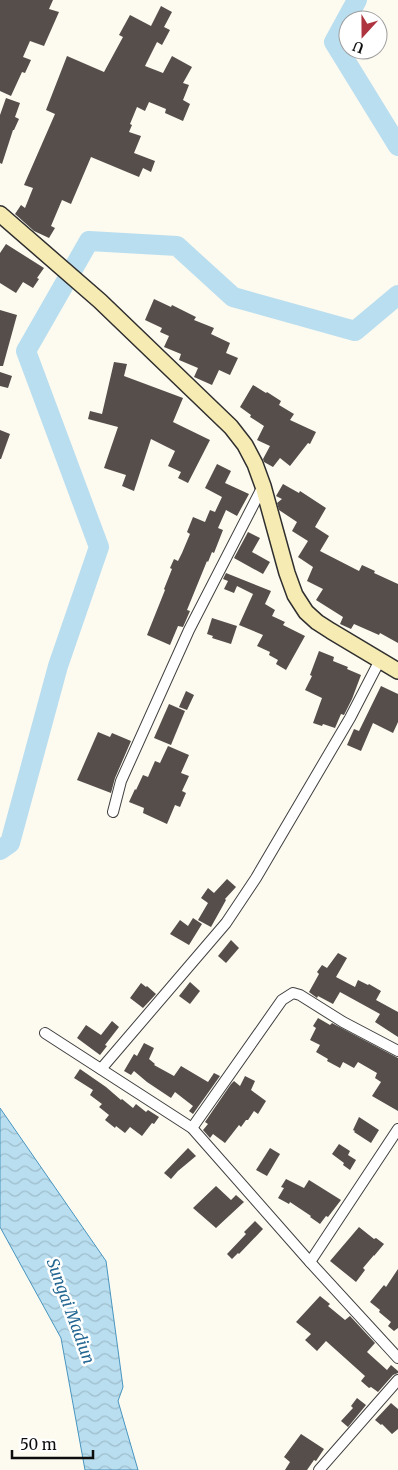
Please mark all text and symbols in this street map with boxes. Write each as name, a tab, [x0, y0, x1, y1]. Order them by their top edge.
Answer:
north arrow	[338, 10, 388, 60]
text: U	[350, 37, 366, 57]
water label: Sungai Madiun	[43, 1256, 99, 1366]
scale bar	[12, 1428, 94, 1460]
text: 50 m	[20, 1435, 57, 1454]

